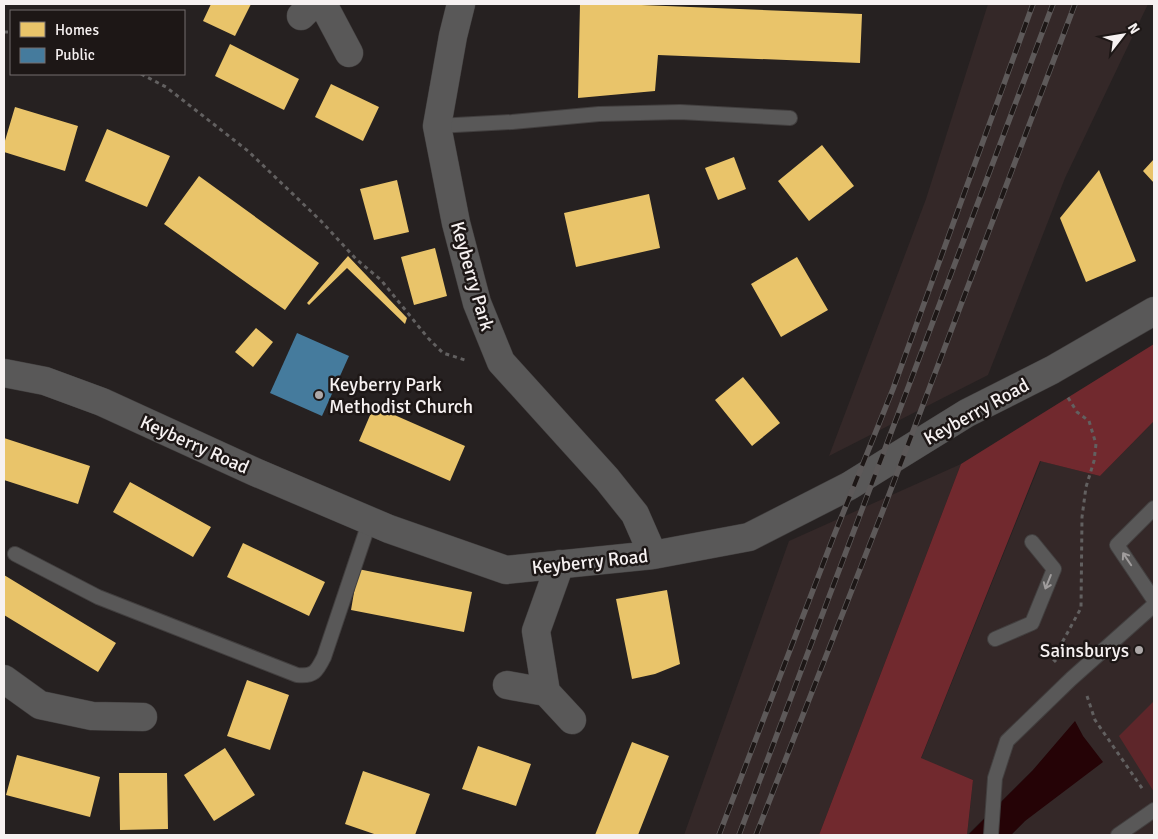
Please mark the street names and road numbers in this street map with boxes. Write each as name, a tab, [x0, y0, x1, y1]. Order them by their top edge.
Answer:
street label: Keyberry Park	[445, 219, 499, 334]
street label: Keyberry Road	[920, 373, 1033, 451]
street label: Keyberry Road	[136, 410, 253, 480]
street label: Keyberry Road	[531, 544, 649, 580]

